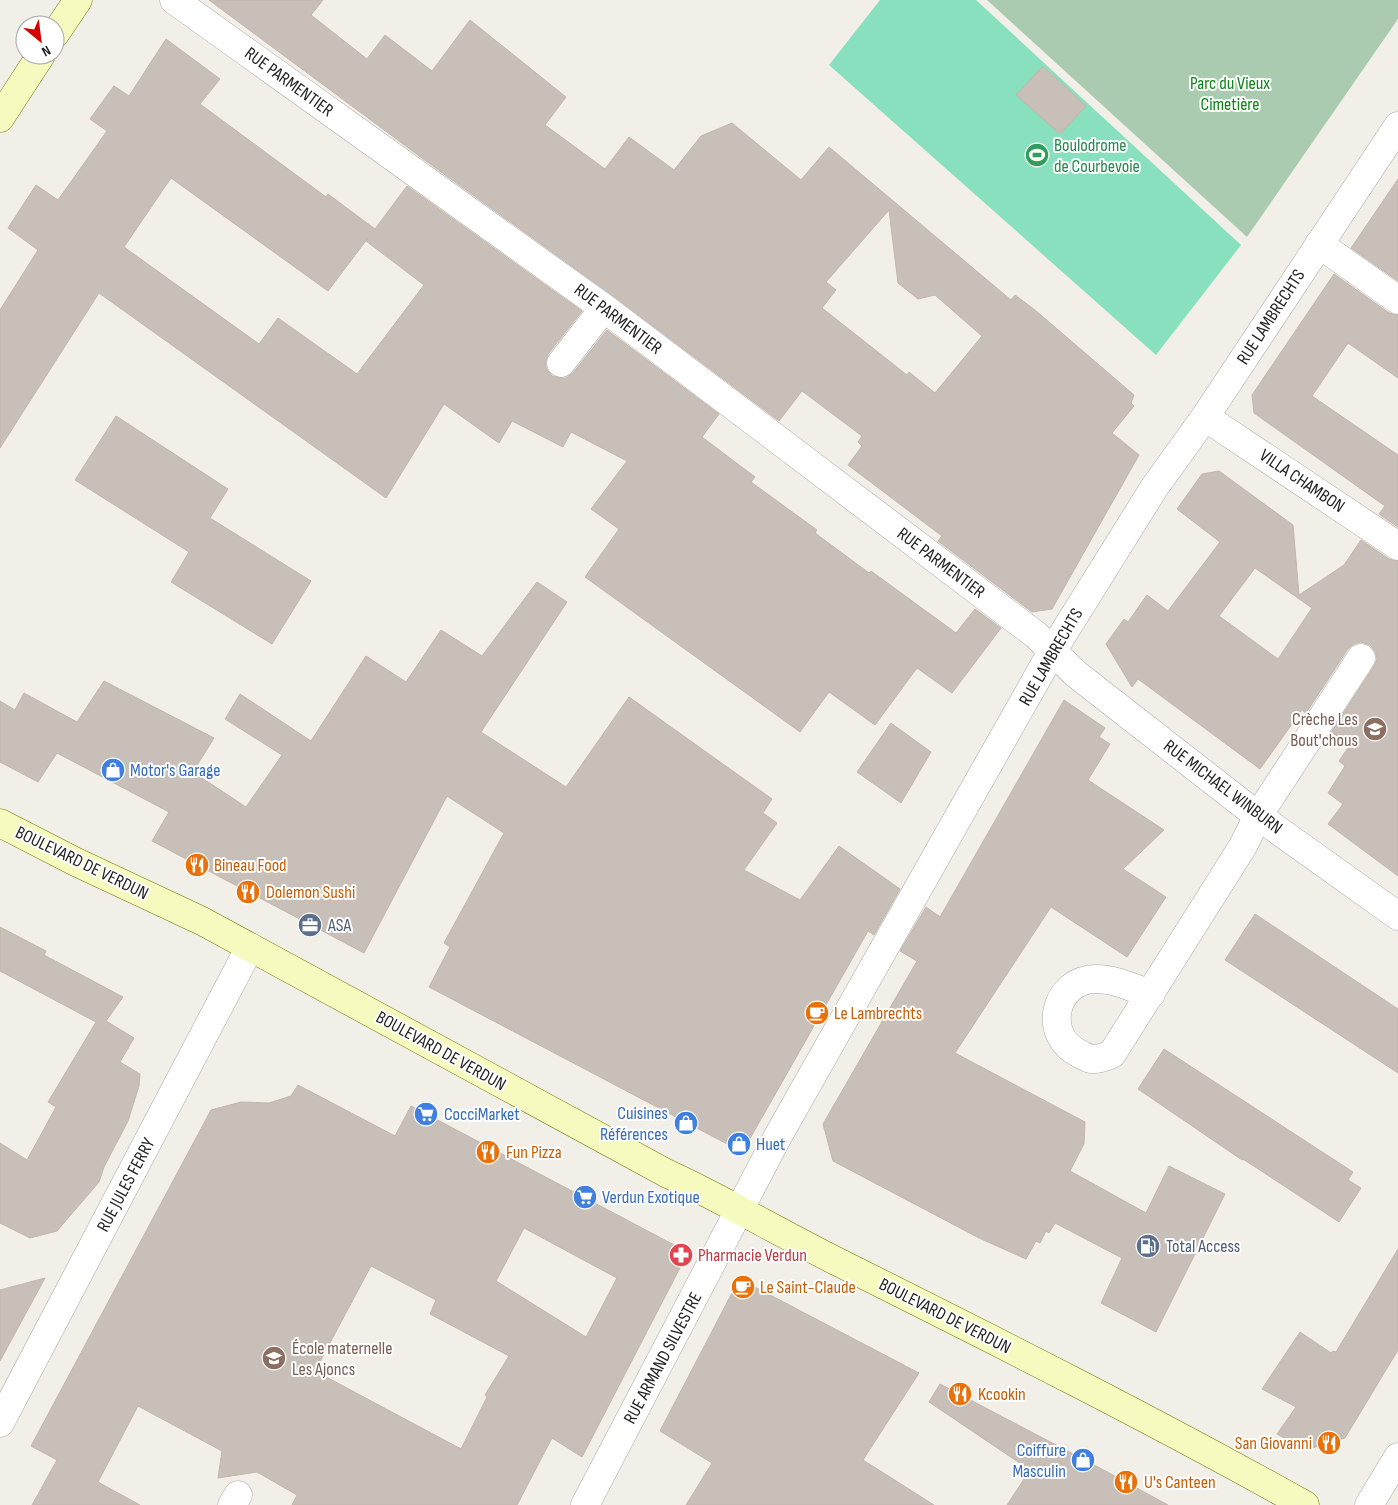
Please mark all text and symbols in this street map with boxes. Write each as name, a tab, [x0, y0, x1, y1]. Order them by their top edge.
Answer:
north arrow	[15, 15, 65, 65]
text: N	[39, 42, 53, 60]
street label: RUE PARMENTIER	[241, 43, 337, 121]
park label: Parc du Vieux Cimetière	[1190, 73, 1270, 115]
place label: Boulodrome de Courbevoie	[1054, 135, 1140, 177]
sports icon: Boulodrome de Courbevoie	[1024, 142, 1050, 168]
street label: RUE LAMBRECHTS	[1233, 265, 1310, 368]
street label: RUE PARMENTIER	[570, 279, 666, 359]
street label: VILLA CHAMBON	[1255, 445, 1349, 517]
street label: RUE PARMENTIER	[893, 523, 989, 603]
street label: RUE LAMBRECHTS	[1015, 604, 1087, 709]
place label: Crèche Les Bout'chous	[1290, 709, 1358, 751]
school or university icon: Crèche Les Bout'chous	[1362, 716, 1388, 742]
street label: RUE MICHAEL WINBURN	[1160, 736, 1286, 838]
shop icon: Motor's Garage	[100, 757, 126, 783]
place label: Motor's Garage	[130, 760, 220, 781]
street label: BOULEVARD DE VERDUN	[12, 822, 152, 904]
restaurant icon: Bineau Food	[184, 852, 210, 878]
place label: Bineau Food	[214, 855, 287, 876]
restaurant icon: Dolemon Sushi	[235, 879, 261, 905]
place label: Dolemon Sushi	[266, 882, 355, 903]
office icon: ASA	[297, 912, 323, 938]
place label: ASA	[327, 915, 351, 936]
cafe icon: Le Lambrechts	[804, 1000, 830, 1026]
place label: Le Lambrechts	[834, 1003, 922, 1024]
street label: BOULEVARD DE VERDUN	[372, 1007, 510, 1095]
supermarket icon: CocciMarket	[413, 1101, 439, 1127]
place label: Cuisines Références	[600, 1103, 668, 1145]
place label: CocciMarket	[444, 1104, 520, 1125]
shop icon: Cuisines Références	[673, 1110, 699, 1136]
shop icon: Huet	[726, 1131, 752, 1157]
street label: RUE JULES FERRY	[93, 1134, 160, 1235]
place label: Huet	[756, 1134, 786, 1155]
restaurant icon: Fun Pizza	[475, 1139, 501, 1165]
place label: Fun Pizza	[506, 1142, 562, 1163]
supermarket icon: Verdun Exotique	[572, 1184, 598, 1210]
place label: Verdun Exotique	[602, 1187, 700, 1208]
fuel station icon: Total Access	[1135, 1233, 1161, 1259]
place label: Total Access	[1166, 1236, 1240, 1257]
pharmacy icon: Pharmacie Verdun	[668, 1242, 694, 1268]
place label: Pharmacie Verdun	[698, 1245, 807, 1266]
cafe icon: Le Saint-Claude	[730, 1274, 756, 1300]
street label: BOULEVARD DE VERDUN	[876, 1274, 1014, 1358]
place label: Le Saint-Claude	[760, 1277, 856, 1298]
street label: RUE ARMAND SILVESTRE	[619, 1289, 707, 1427]
place label: École maternelle Les Ajoncs	[292, 1338, 392, 1380]
school or university icon: École maternelle Les Ajoncs	[261, 1345, 287, 1371]
restaurant icon: Kcookin	[947, 1381, 973, 1407]
place label: Kcookin	[978, 1384, 1026, 1405]
restaurant icon: San Giovanni	[1316, 1430, 1342, 1456]
place label: San Giovanni	[1235, 1433, 1312, 1454]
place label: Coiffure Masculin	[1012, 1440, 1066, 1482]
shop icon: Coiffure Masculin	[1070, 1447, 1096, 1473]
restaurant icon: U's Canteen	[1113, 1469, 1139, 1495]
place label: U's Canteen	[1144, 1472, 1216, 1493]

